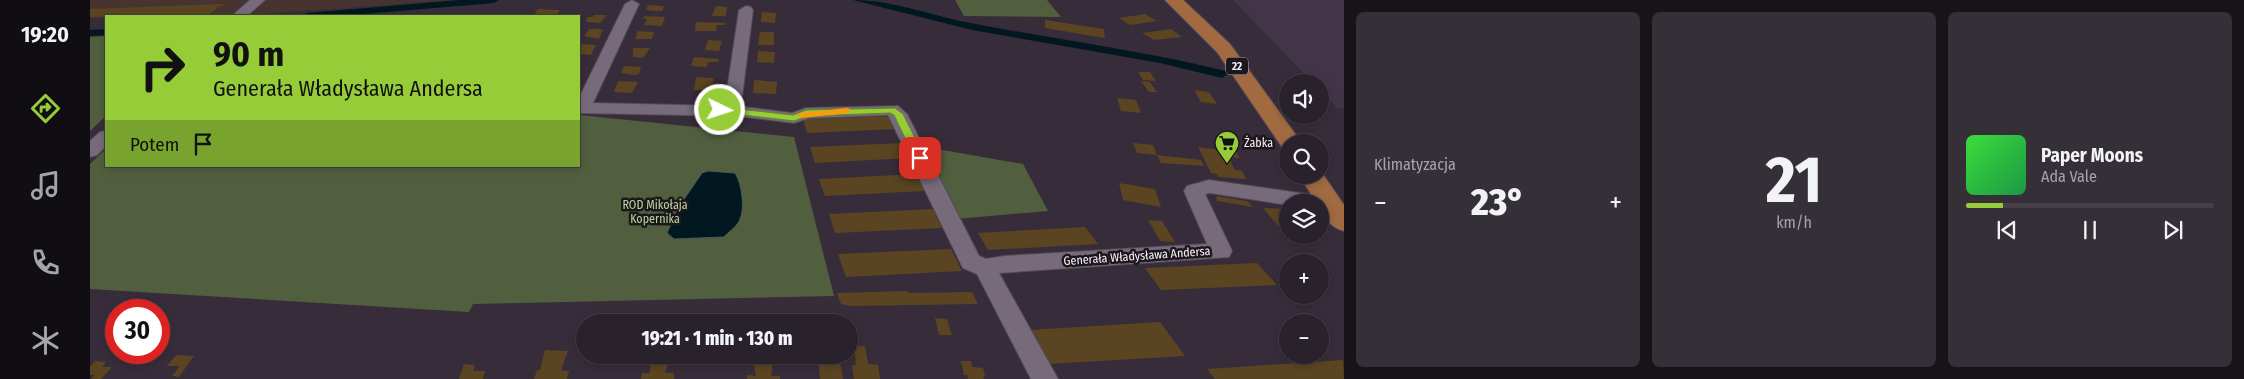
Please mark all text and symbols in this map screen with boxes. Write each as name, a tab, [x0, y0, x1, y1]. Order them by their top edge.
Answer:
text: 19:20	[21, 21, 69, 48]
text: 90 m	[213, 33, 284, 75]
icon: right	[130, 35, 195, 100]
road number: 22	[1226, 58, 1248, 74]
map controls	[1279, 74, 1329, 364]
button: sound	[1279, 74, 1329, 124]
text: Generała Władysława Andersa	[213, 75, 483, 102]
position arrow	[693, 83, 745, 135]
icon: directions	[28, 91, 63, 126]
icon: arrive	[189, 130, 217, 158]
supermarket icon: Żabka	[1214, 130, 1240, 164]
text: Potem	[130, 133, 179, 156]
button: search	[1279, 134, 1329, 184]
place label: Żabka	[1244, 135, 1273, 150]
pin	[899, 137, 941, 179]
text: 21	[1766, 141, 1822, 219]
icon: arrive	[906, 144, 934, 172]
text: Paper Moons	[2041, 144, 2143, 167]
text: Klimatyzacja	[1374, 155, 1456, 174]
text: Ada Vale	[2041, 167, 2097, 186]
icon: music	[28, 168, 63, 203]
text: 23°	[1471, 179, 1525, 225]
text: −	[1374, 186, 1387, 219]
text: +	[1609, 186, 1622, 219]
button: layers	[1279, 194, 1329, 244]
park label: ROD Mikołaja Kopernika	[622, 198, 688, 226]
text: km/h	[1776, 213, 1812, 232]
icon: previous	[1993, 216, 2021, 244]
icon: pause	[2076, 216, 2104, 244]
icon: next	[2159, 216, 2187, 244]
street label: Generała Władysława Andersa	[1063, 244, 1211, 268]
icon: phone	[28, 245, 63, 280]
button: +	[1279, 254, 1329, 304]
speed limit sign: 30	[105, 299, 170, 364]
button: −	[1279, 314, 1329, 364]
icon: climate	[28, 323, 63, 358]
text: 19:21 · 1 min · 130 m	[642, 327, 792, 350]

